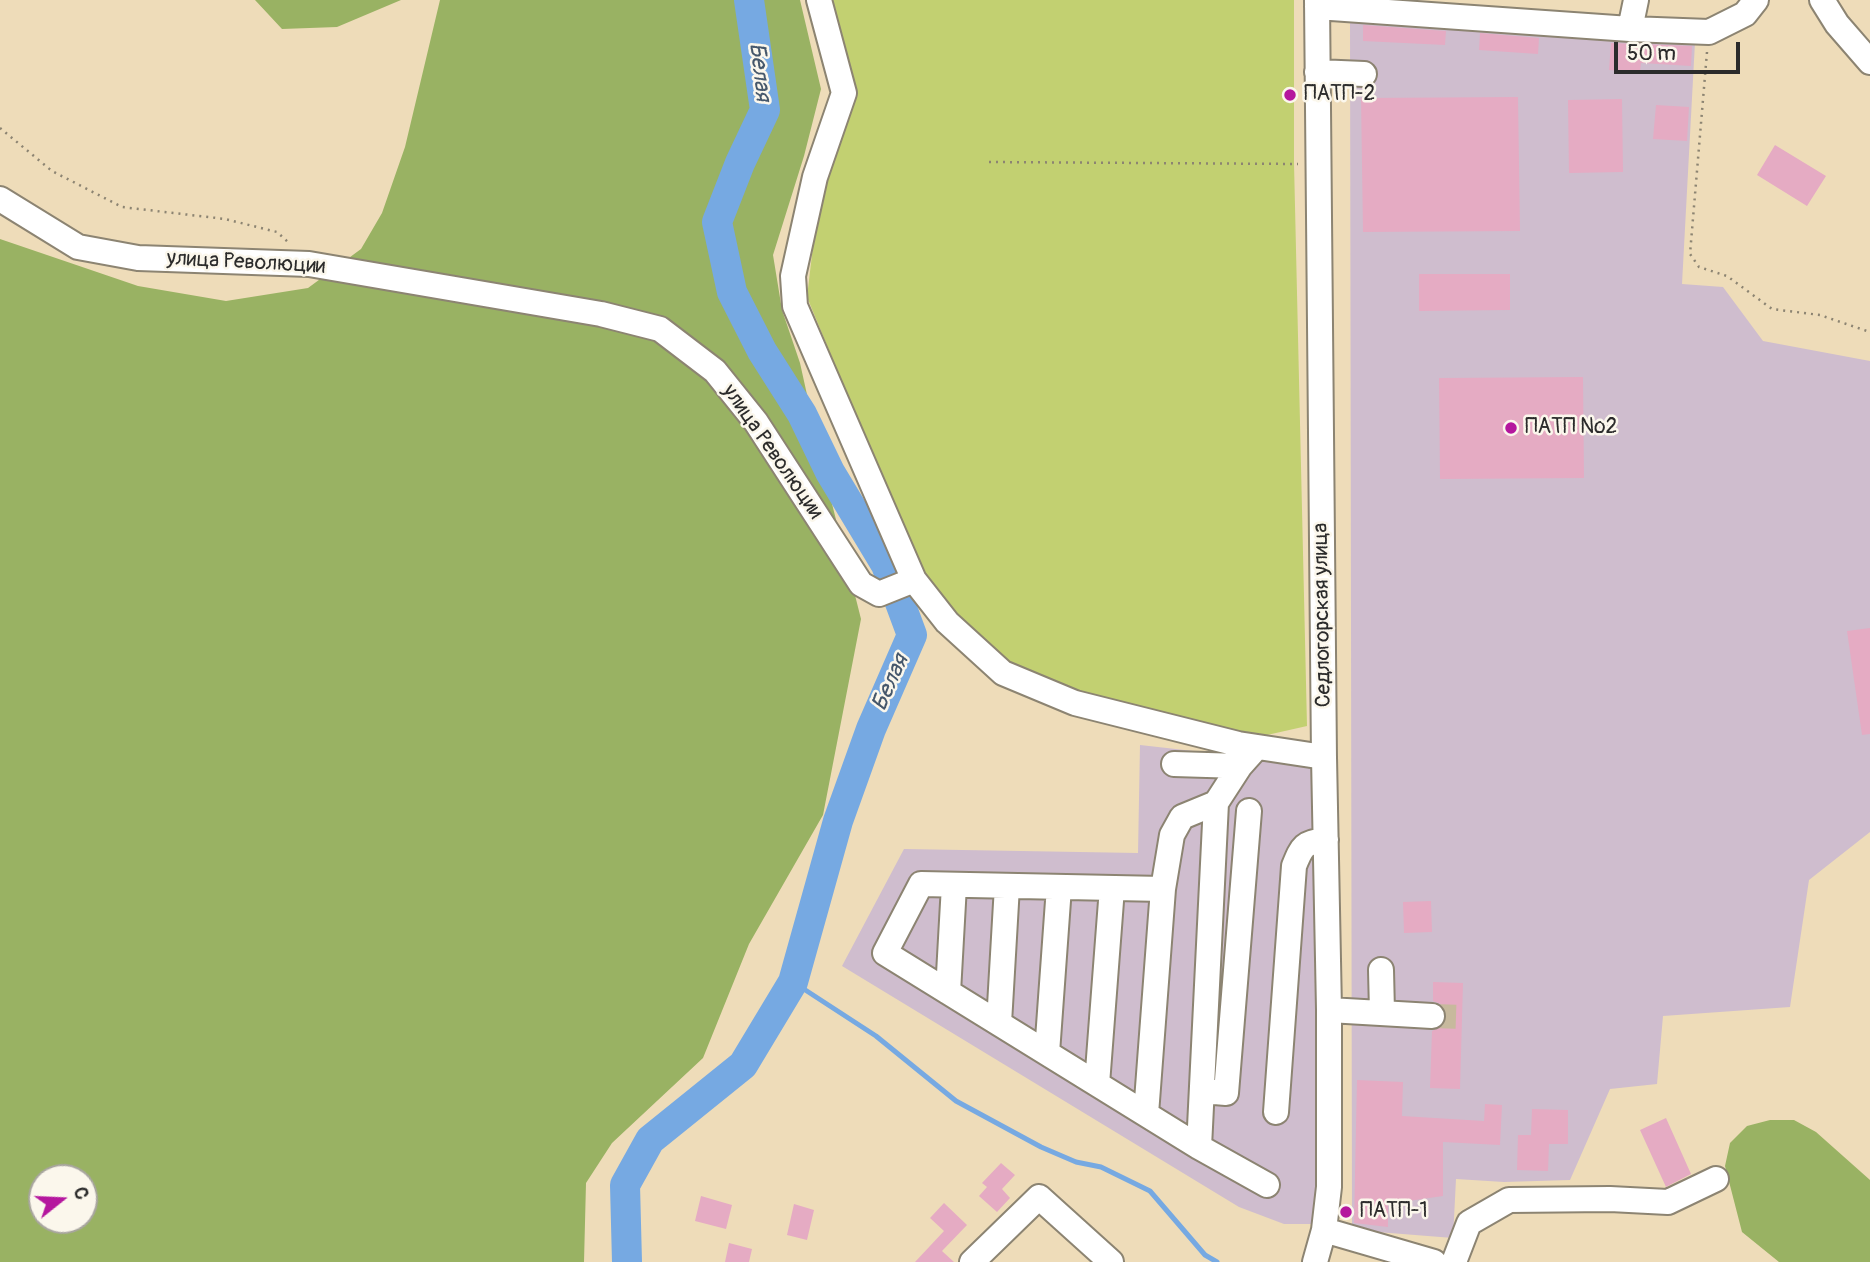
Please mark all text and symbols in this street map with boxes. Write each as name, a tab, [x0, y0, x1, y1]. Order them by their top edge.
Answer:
scale bar	[1618, 28, 1744, 72]
text: 50 m	[1627, 40, 1676, 67]
water label: Белая	[742, 41, 776, 103]
place label: ПАТП-2	[1304, 82, 1375, 108]
marker: ПАТП-2	[1282, 87, 1298, 103]
street label: улица Революции	[166, 246, 326, 280]
street label: улица Революции	[716, 380, 828, 524]
place label: ПАТП №2	[1525, 415, 1617, 441]
marker: ПАТП №2	[1503, 420, 1519, 436]
street label: Седлогорская улица	[1309, 523, 1337, 707]
water label: Белая	[866, 651, 916, 715]
north arrow	[28, 1164, 98, 1234]
text: С	[68, 1184, 94, 1202]
place label: ПАТП-1	[1360, 1199, 1428, 1225]
marker: ПАТП-1	[1338, 1204, 1354, 1220]

